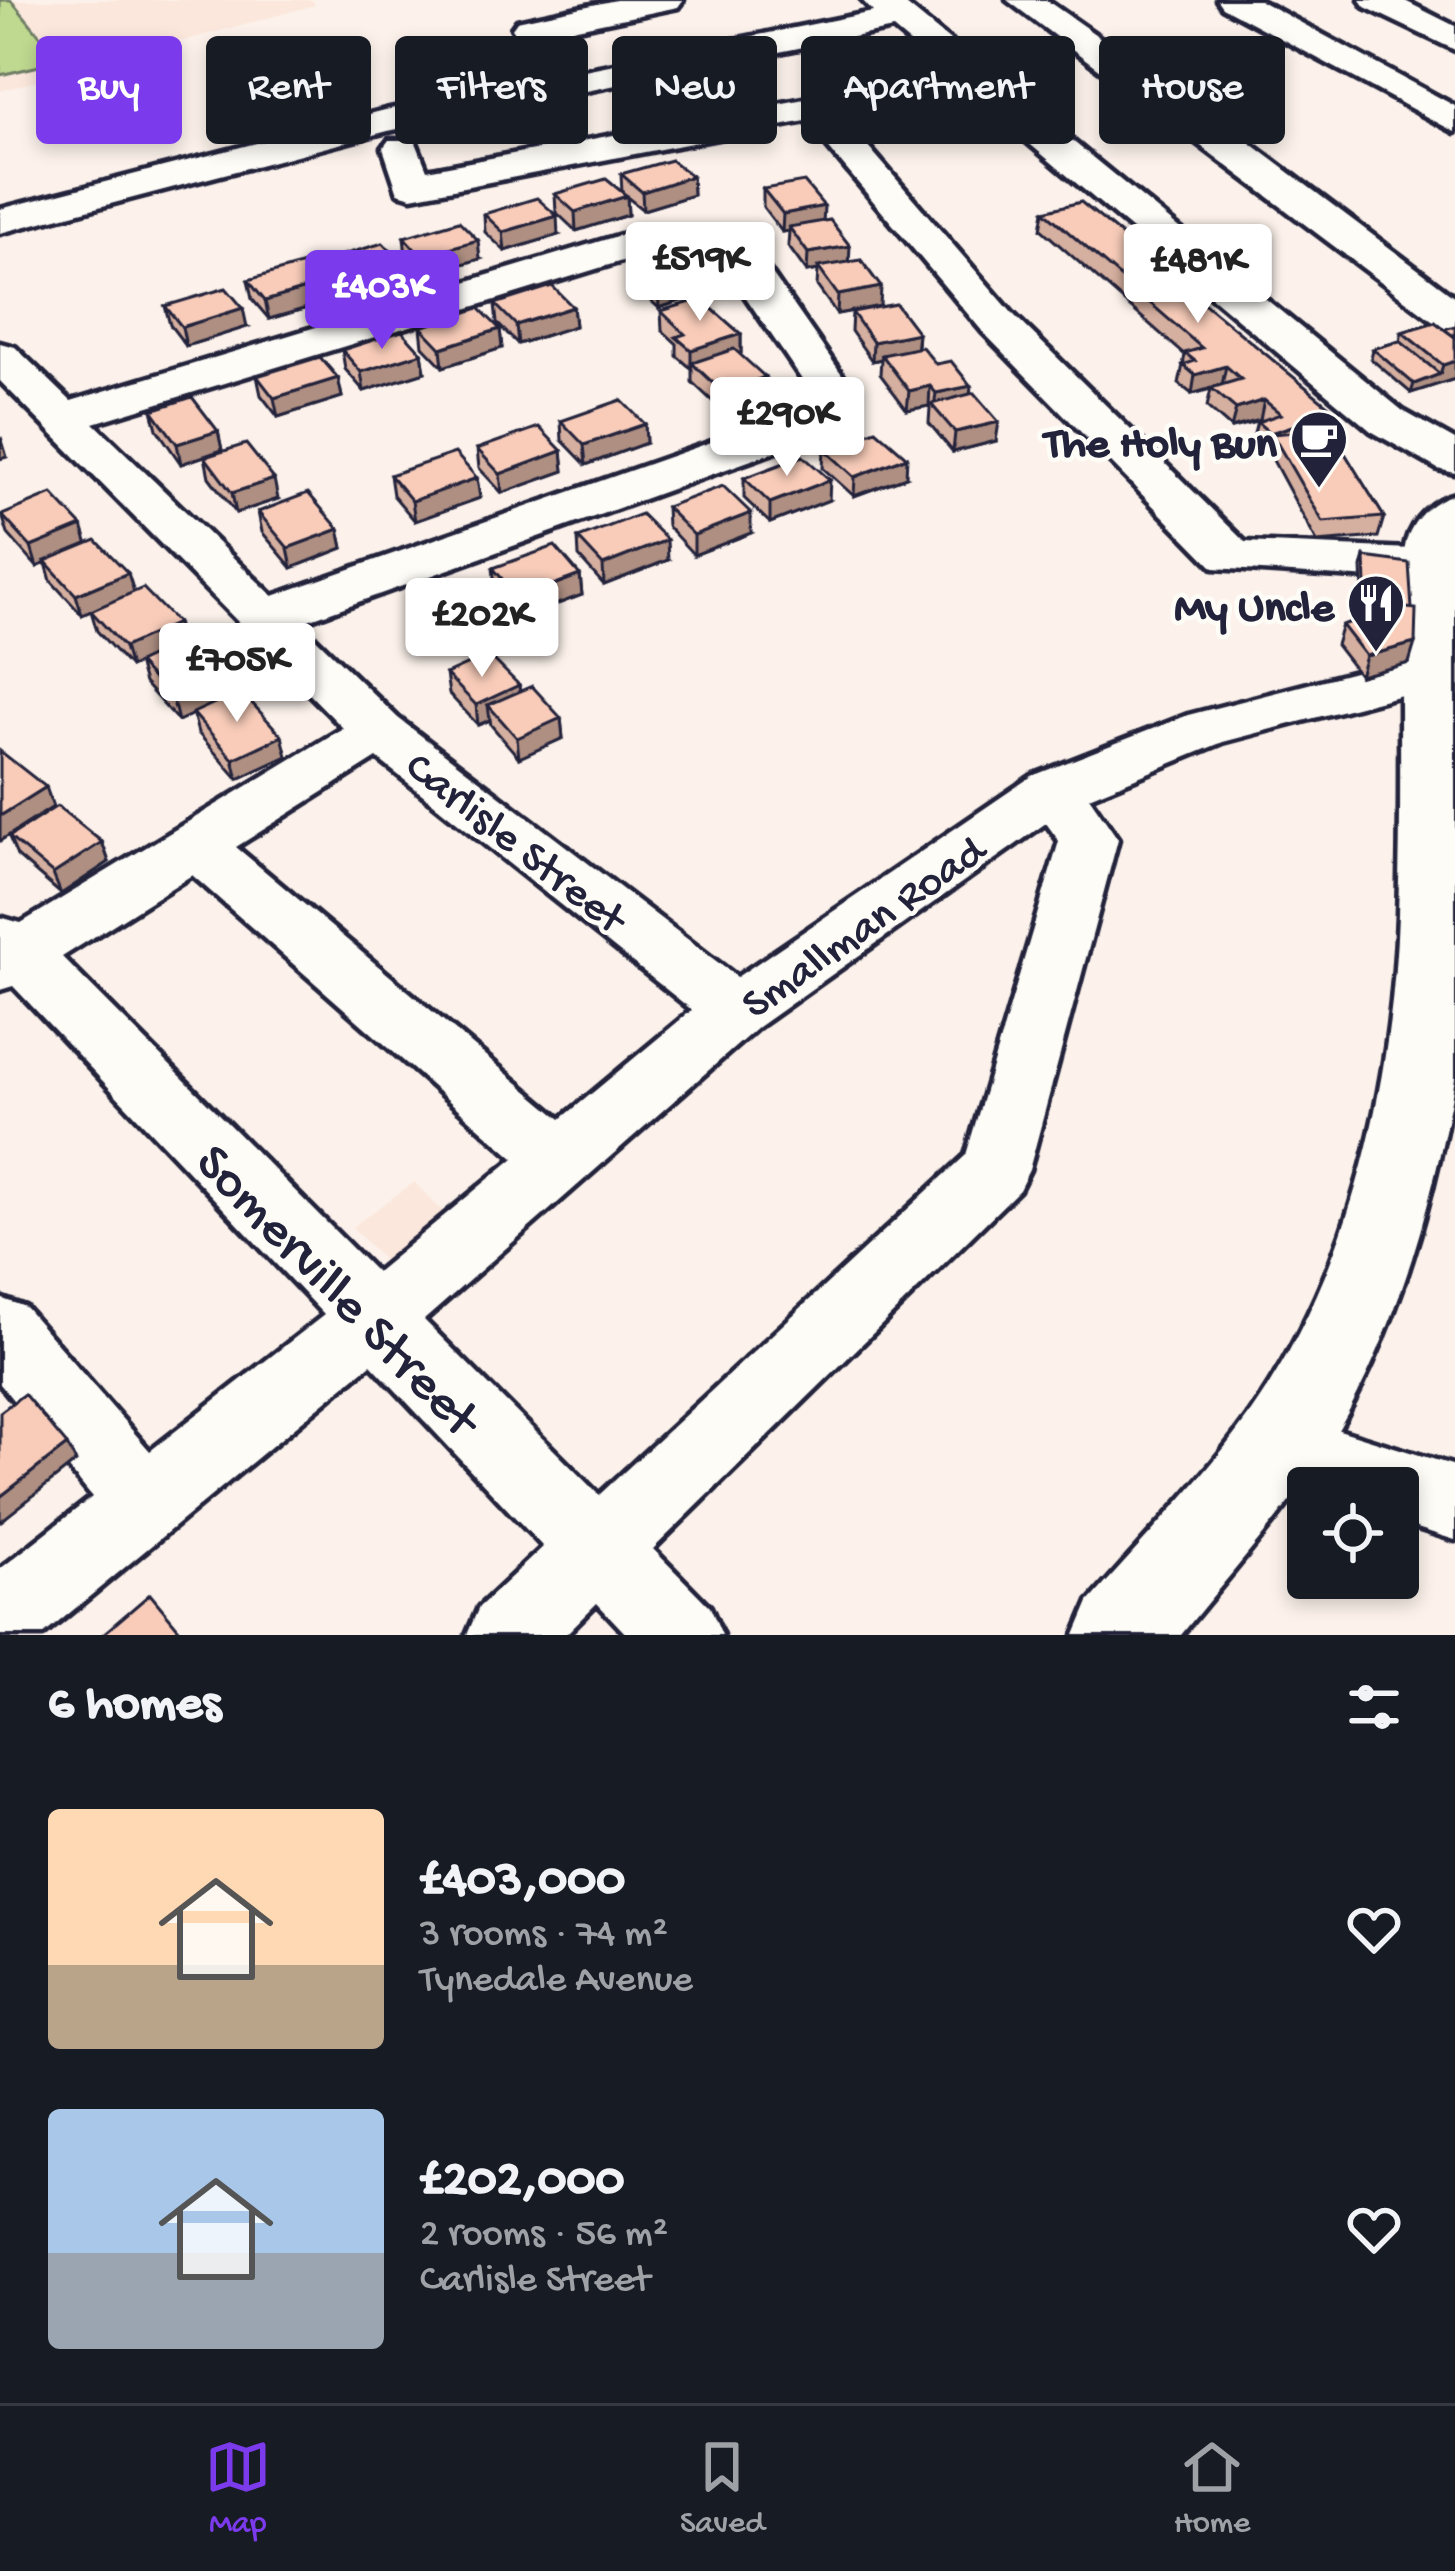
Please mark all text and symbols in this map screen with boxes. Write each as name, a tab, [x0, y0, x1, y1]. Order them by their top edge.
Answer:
chip: Buy	[36, 36, 182, 144]
chip: Rent	[206, 36, 371, 144]
chip: Filters	[395, 36, 588, 144]
chip: New	[612, 36, 777, 144]
chip: Apartment	[801, 36, 1075, 144]
chip: House	[1099, 36, 1285, 144]
pin: £519K	[616, 222, 784, 324]
pin: £481K	[1114, 224, 1282, 326]
text: £519K	[653, 238, 747, 284]
text: £481K	[1151, 240, 1245, 286]
pin: £403K	[298, 250, 466, 352]
text: £403K	[332, 266, 432, 312]
pin: £290K	[703, 377, 871, 479]
text: £290K	[737, 393, 837, 439]
cafe icon: The Holy Bun	[1288, 408, 1350, 490]
place label: The Holy Bun	[1041, 420, 1278, 473]
restaurant icon: My Uncle	[1345, 572, 1407, 654]
pin: £202K	[398, 578, 566, 680]
place label: My Uncle	[1174, 584, 1336, 637]
text: £202K	[432, 594, 532, 640]
pin: £705K	[153, 623, 321, 725]
text: £705K	[186, 639, 288, 685]
street label: Carlisle Street	[393, 742, 637, 950]
street label: Smallman Road	[733, 825, 1000, 1034]
street label: Somerville Street	[179, 1133, 493, 1456]
map controls	[1287, 1467, 1419, 1599]
button: locate	[1287, 1467, 1419, 1599]
icon: filters	[1341, 1674, 1407, 1740]
text: 6 homes	[48, 1677, 221, 1737]
text: £403,000	[420, 1853, 625, 1913]
icon: home	[144, 1857, 288, 2001]
icon: heart	[1341, 1896, 1407, 1962]
text: 3 rooms · 74 m²	[420, 1913, 668, 1959]
text: Tynedale Avenue	[420, 1959, 693, 2005]
text: £202,000	[420, 2153, 625, 2213]
icon: home	[144, 2157, 288, 2301]
icon: heart	[1341, 2196, 1407, 2262]
text: 2 rooms · 56 m²	[420, 2213, 668, 2259]
text: Carlisle Street	[420, 2259, 650, 2305]
tab: Map	[205, 2434, 271, 2544]
tab: Saved	[680, 2434, 765, 2544]
tab: Home	[1174, 2434, 1250, 2544]

